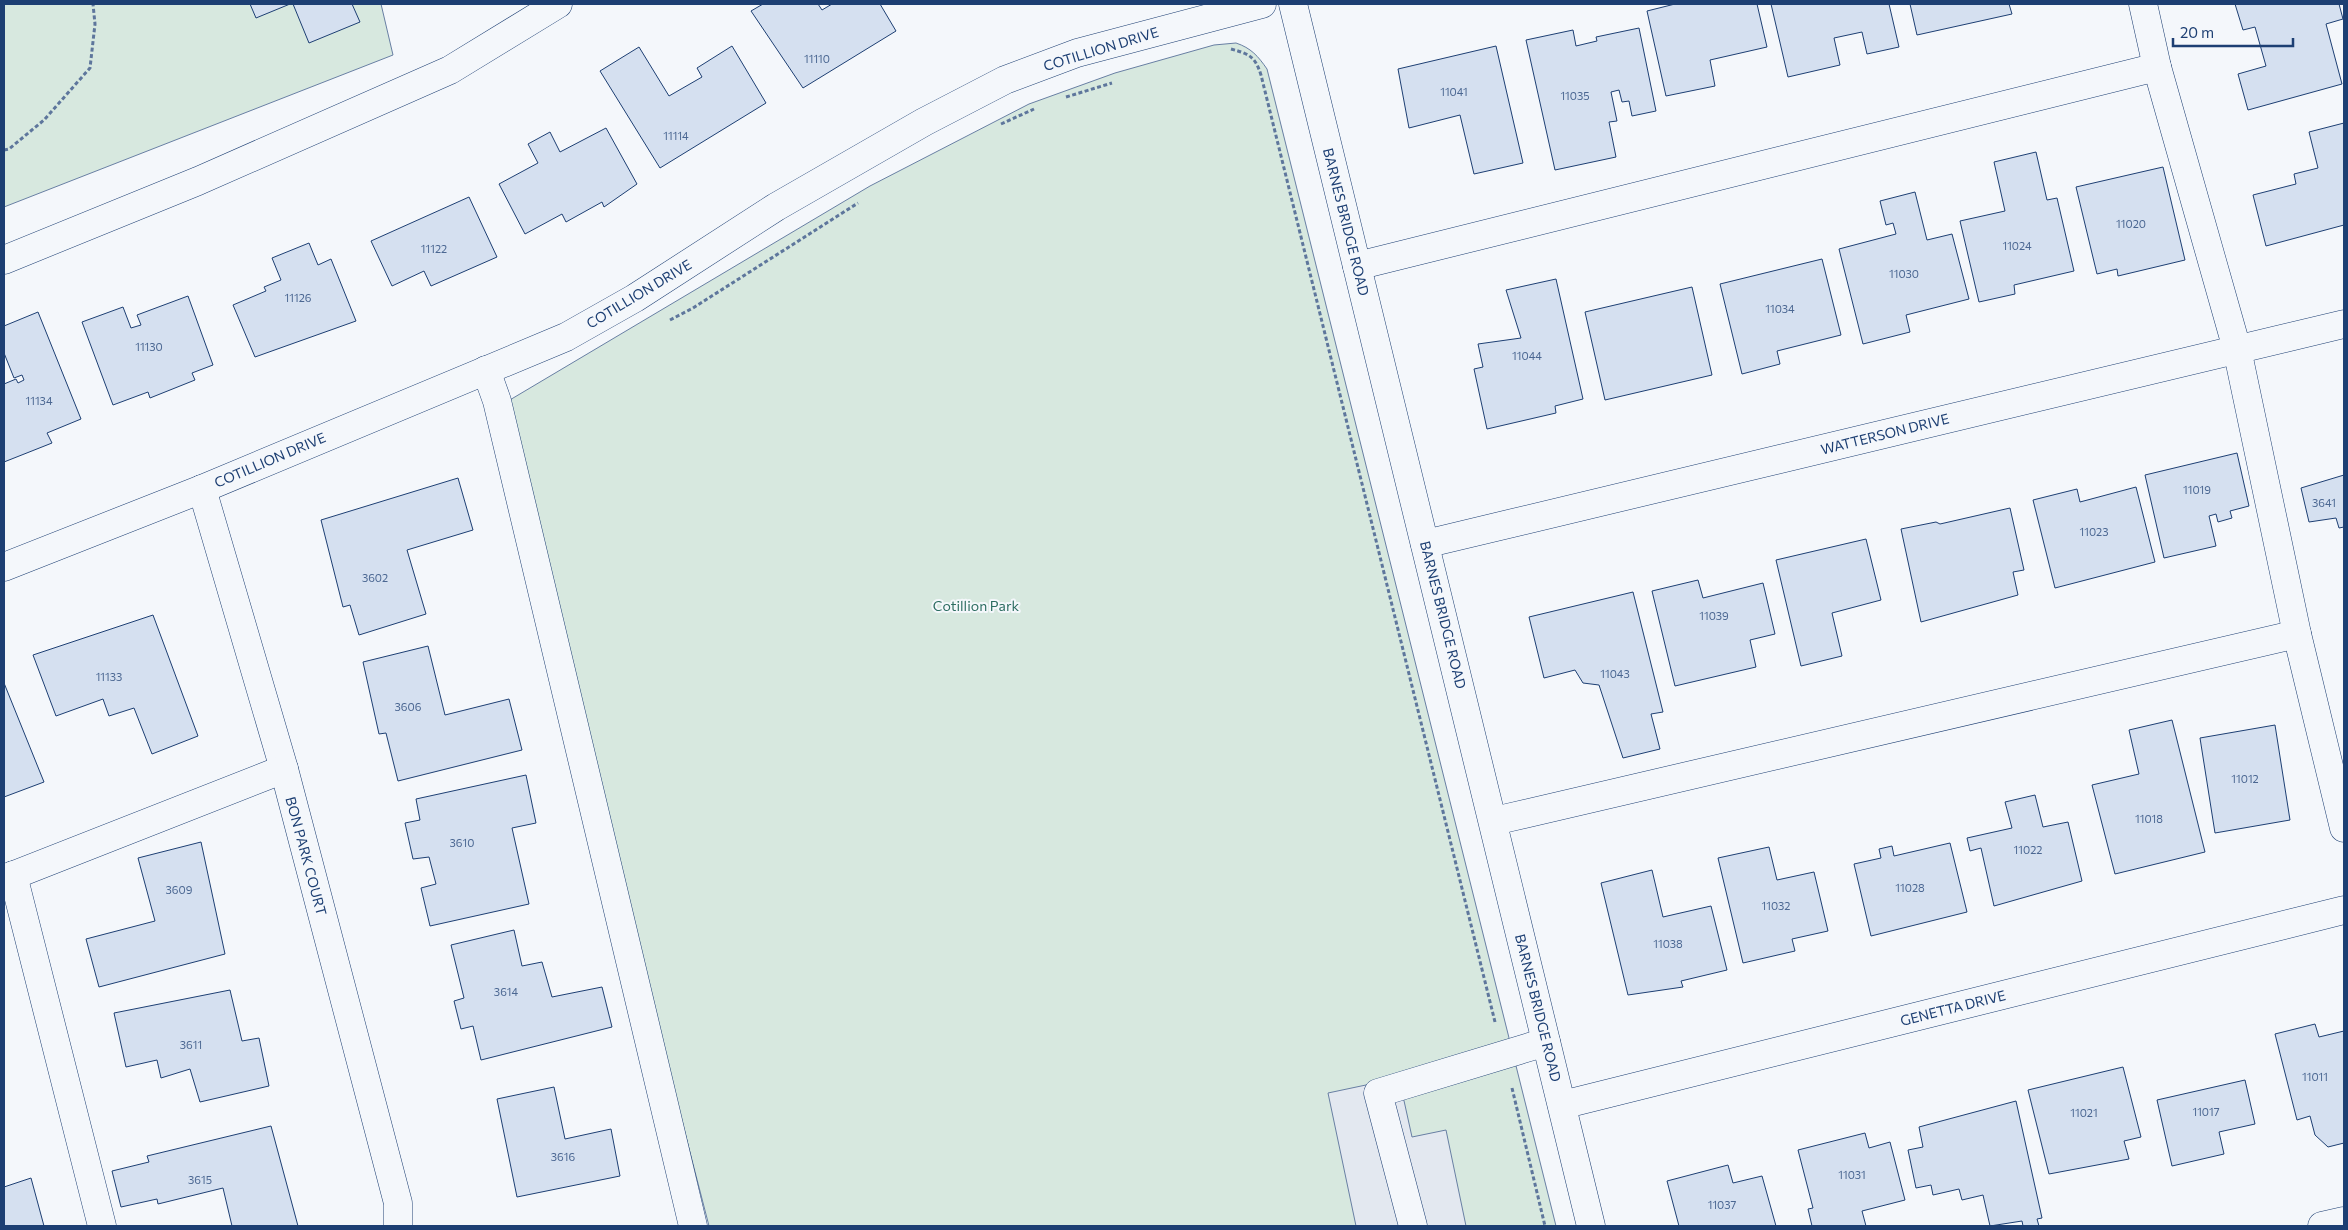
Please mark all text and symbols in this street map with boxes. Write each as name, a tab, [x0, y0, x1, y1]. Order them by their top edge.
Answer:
scale bar	[2173, 15, 2293, 47]
street label: COTILLION DRIVE	[1041, 23, 1161, 74]
text: 20 m	[2180, 23, 2214, 41]
house number: 11110	[804, 52, 830, 65]
house number: 11041	[1440, 85, 1468, 98]
house number: 11035	[1560, 89, 1590, 102]
house number: 11114	[663, 129, 689, 142]
street label: BARNES BRIDGE ROAD	[1320, 146, 1373, 298]
house number: 11020	[2116, 217, 2146, 230]
house number: 11024	[2002, 239, 2032, 252]
house number: 11122	[421, 242, 447, 255]
street label: COTILLION DRIVE	[583, 255, 694, 332]
house number: 11030	[1889, 267, 1919, 280]
house number: 11126	[285, 291, 312, 304]
house number: 11034	[1765, 302, 1795, 315]
house number: 11130	[135, 340, 163, 353]
house number: 11044	[1512, 349, 1542, 362]
house number: 11134	[26, 394, 53, 407]
street label: WATTERSON DRIVE	[1819, 409, 1951, 458]
street label: COTILLION DRIVE	[211, 428, 328, 491]
house number: 11019	[2183, 483, 2211, 496]
house number: 3641	[2312, 496, 2336, 509]
house number: 11023	[2080, 525, 2108, 538]
street label: BARNES BRIDGE ROAD	[1417, 539, 1470, 691]
house number: 3602	[362, 571, 388, 584]
park label: Cotillion Park	[933, 597, 1020, 614]
house number: 11039	[1699, 609, 1729, 622]
house number: 11043	[1600, 667, 1630, 680]
house number: 11133	[96, 670, 122, 683]
house number: 3606	[395, 700, 422, 713]
house number: 11012	[2231, 772, 2259, 785]
street label: BON PARK COURT	[282, 795, 331, 917]
house number: 11018	[2135, 812, 2163, 825]
house number: 3610	[450, 836, 474, 849]
house number: 11022	[2014, 843, 2042, 856]
house number: 11028	[1895, 881, 1925, 894]
house number: 3609	[166, 883, 193, 896]
house number: 11032	[1762, 899, 1790, 912]
street label: BARNES BRIDGE ROAD	[1512, 932, 1565, 1084]
house number: 11038	[1653, 937, 1683, 950]
house number: 3614	[494, 985, 519, 998]
street label: GENETTA DRIVE	[1898, 986, 2007, 1029]
house number: 3611	[180, 1038, 202, 1051]
house number: 11011	[2302, 1070, 2328, 1083]
house number: 11017	[2192, 1105, 2220, 1118]
house number: 11021	[2070, 1106, 2098, 1119]
house number: 3616	[551, 1150, 575, 1163]
house number: 11031	[1838, 1168, 1866, 1181]
house number: 3615	[188, 1173, 212, 1186]
house number: 11037	[1708, 1198, 1736, 1211]

